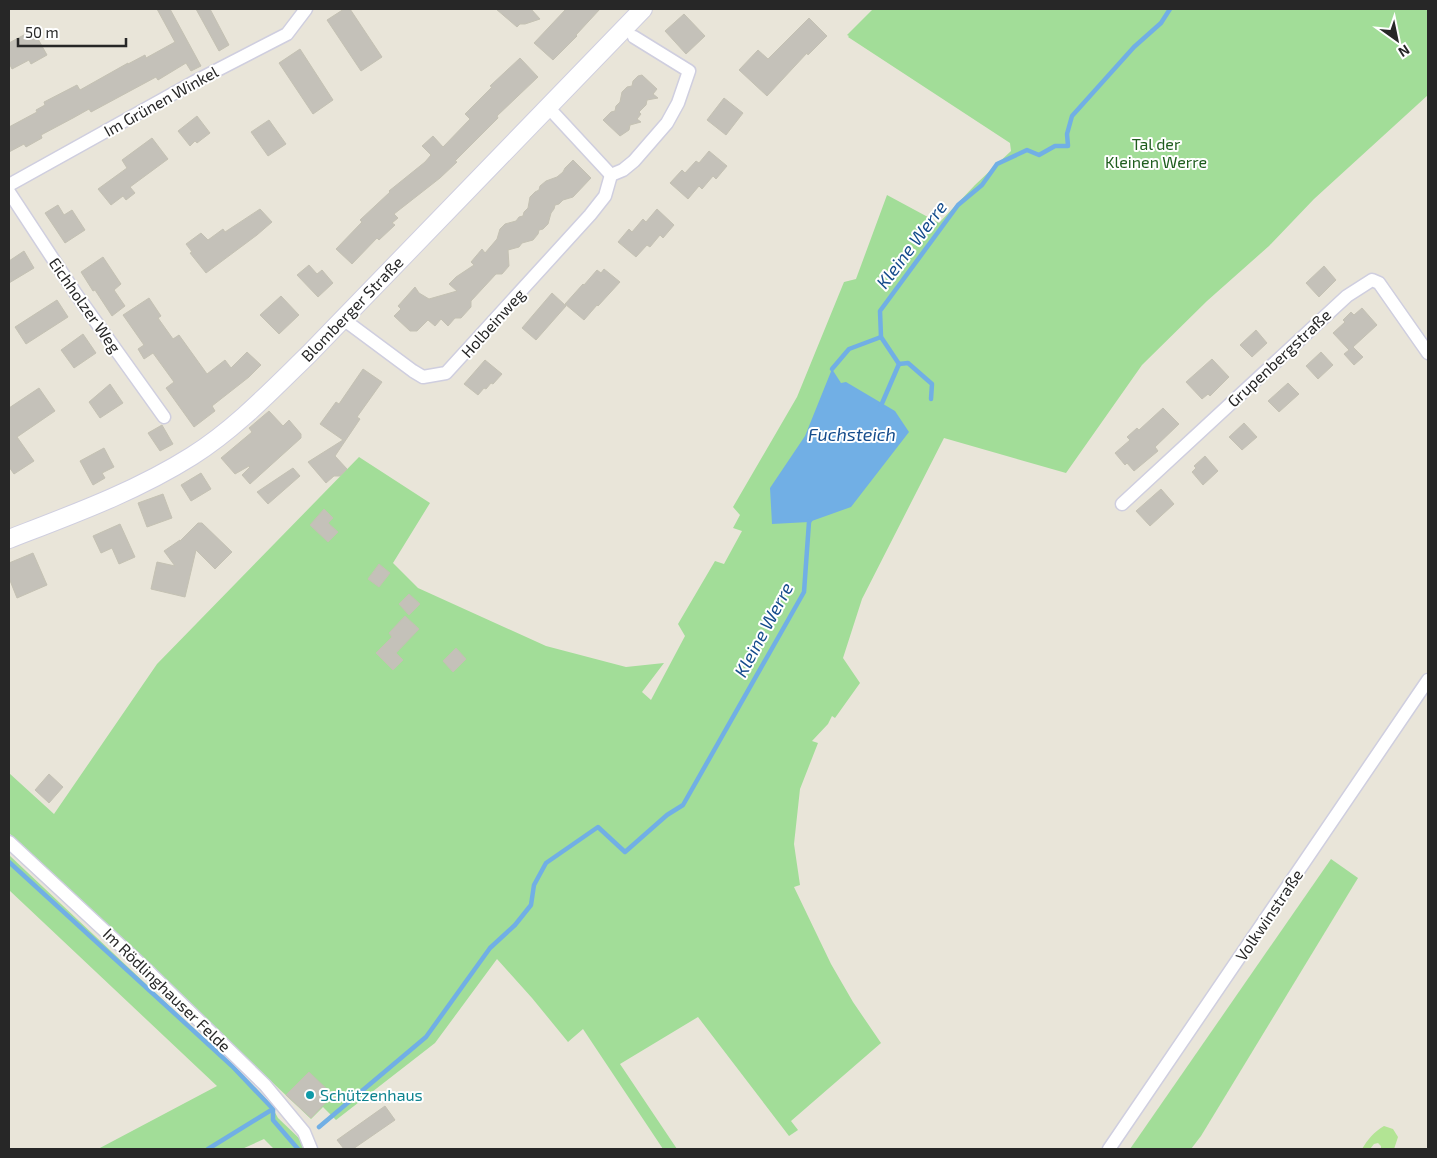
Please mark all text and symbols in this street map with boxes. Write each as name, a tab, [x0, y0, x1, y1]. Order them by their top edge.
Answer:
scale bar	[18, 15, 125, 47]
north arrow	[1372, 15, 1422, 65]
text: 50 m	[25, 23, 59, 41]
text: N	[1395, 41, 1413, 61]
street label: Im Grünen Winkel	[100, 61, 221, 140]
park label: Tal der Kleinen Werre	[1105, 134, 1207, 171]
water label: Kleine Werre	[871, 196, 951, 293]
street label: Blomberger Straße	[297, 252, 407, 365]
street label: Eichholzer Weg	[46, 253, 125, 356]
street label: Holbeinweg	[457, 284, 529, 361]
street label: Grupenbergstraße	[1223, 305, 1334, 410]
water label: Fuchsteich	[808, 423, 896, 445]
water label: Kleine Werre	[729, 578, 797, 681]
street label: Volkwinstraße	[1231, 865, 1306, 964]
street label: Im Rödlinghauser Felde	[100, 924, 235, 1055]
place label: Schützenhaus	[320, 1085, 423, 1104]
marker: Schützenhaus	[304, 1089, 316, 1101]

